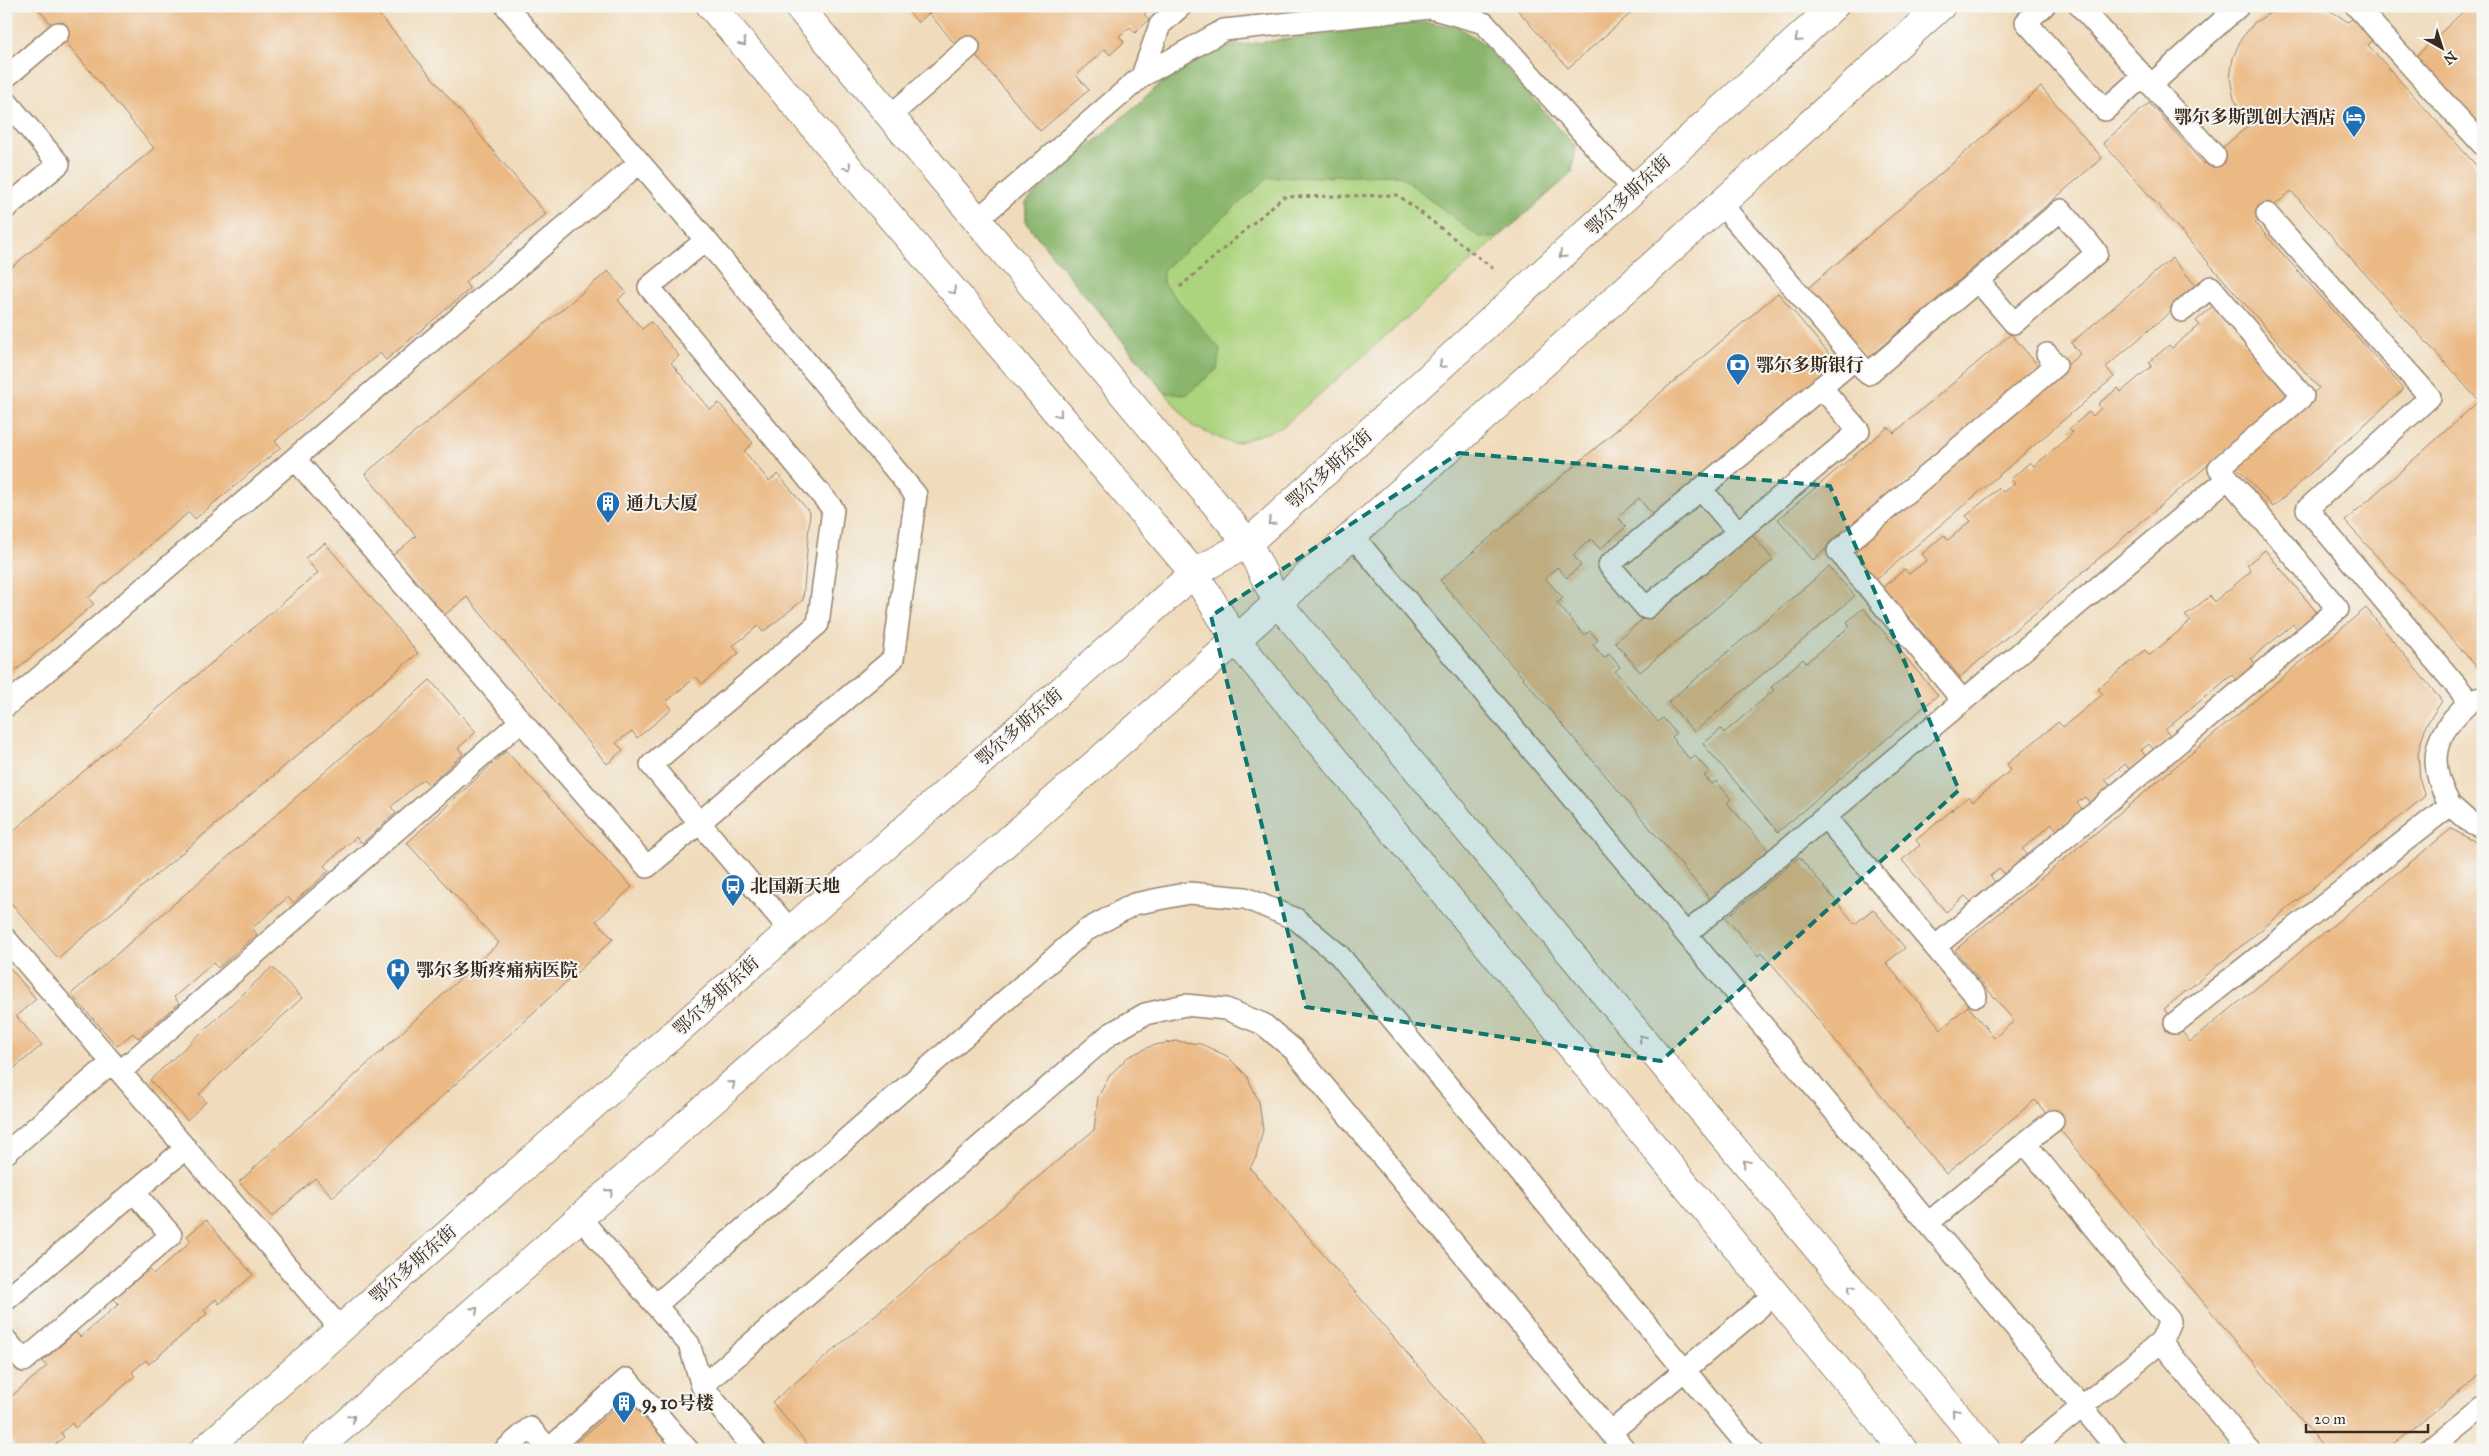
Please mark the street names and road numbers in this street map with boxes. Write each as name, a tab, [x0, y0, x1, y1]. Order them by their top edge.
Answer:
street label: 鄂尔多斯东街	[1581, 150, 1675, 240]
street label: 鄂尔多斯东街	[1282, 425, 1376, 513]
street label: 鄂尔多斯东街	[971, 683, 1067, 771]
street label: 鄂尔多斯东街	[669, 952, 763, 1040]
street label: 鄂尔多斯东街	[365, 1220, 461, 1308]

